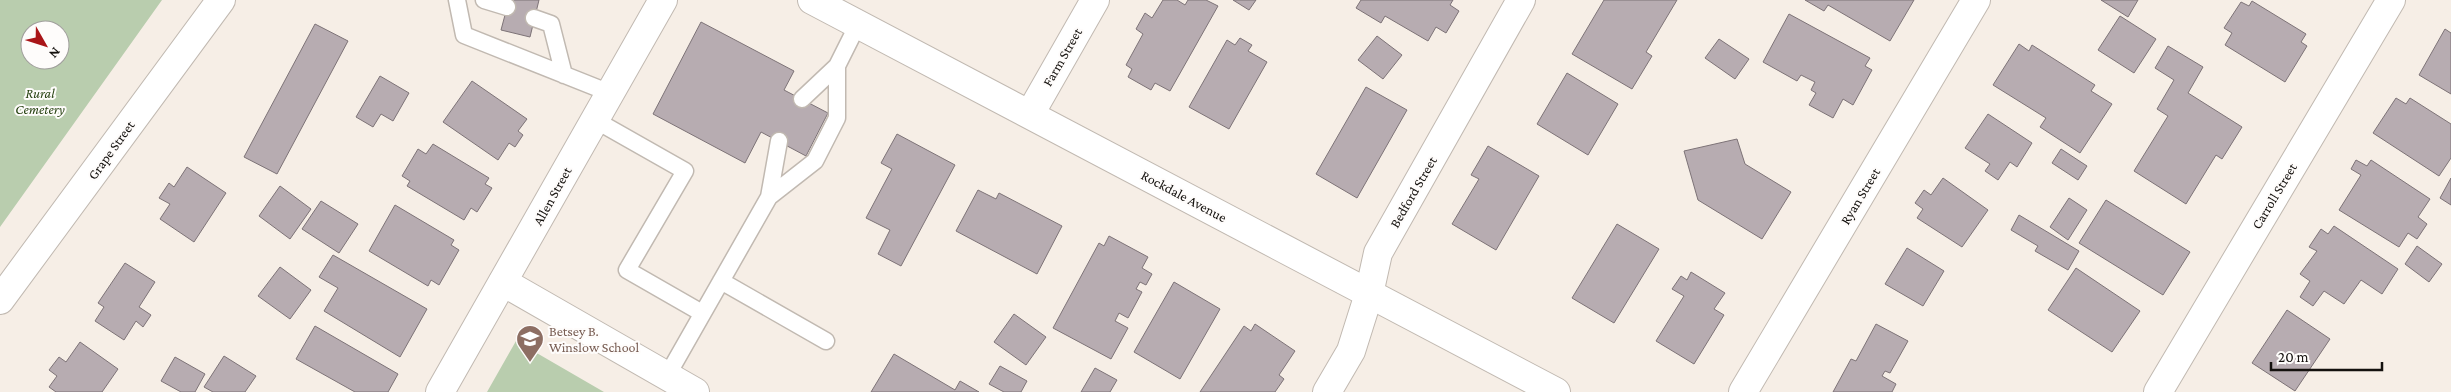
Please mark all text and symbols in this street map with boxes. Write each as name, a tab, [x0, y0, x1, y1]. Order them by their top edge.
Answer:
north arrow	[20, 20, 70, 70]
street label: Farm Street	[1039, 25, 1085, 89]
text: N	[46, 44, 64, 62]
park label: Rural Cemetery	[15, 85, 65, 117]
street label: Grape Street	[84, 117, 138, 183]
street label: Bedford Street	[1386, 153, 1440, 230]
street label: Carroll Street	[2248, 160, 2300, 232]
street label: Allen Street	[529, 164, 575, 228]
street label: Ryan Street	[1837, 164, 1883, 227]
street label: Rockdale Avenue	[1139, 167, 1229, 225]
place label: Betsey B. Winslow School	[549, 323, 640, 355]
school or university icon: Betsey B. Winslow School	[515, 324, 545, 363]
scale bar	[2271, 340, 2382, 372]
text: 20 m	[2278, 349, 2309, 365]

